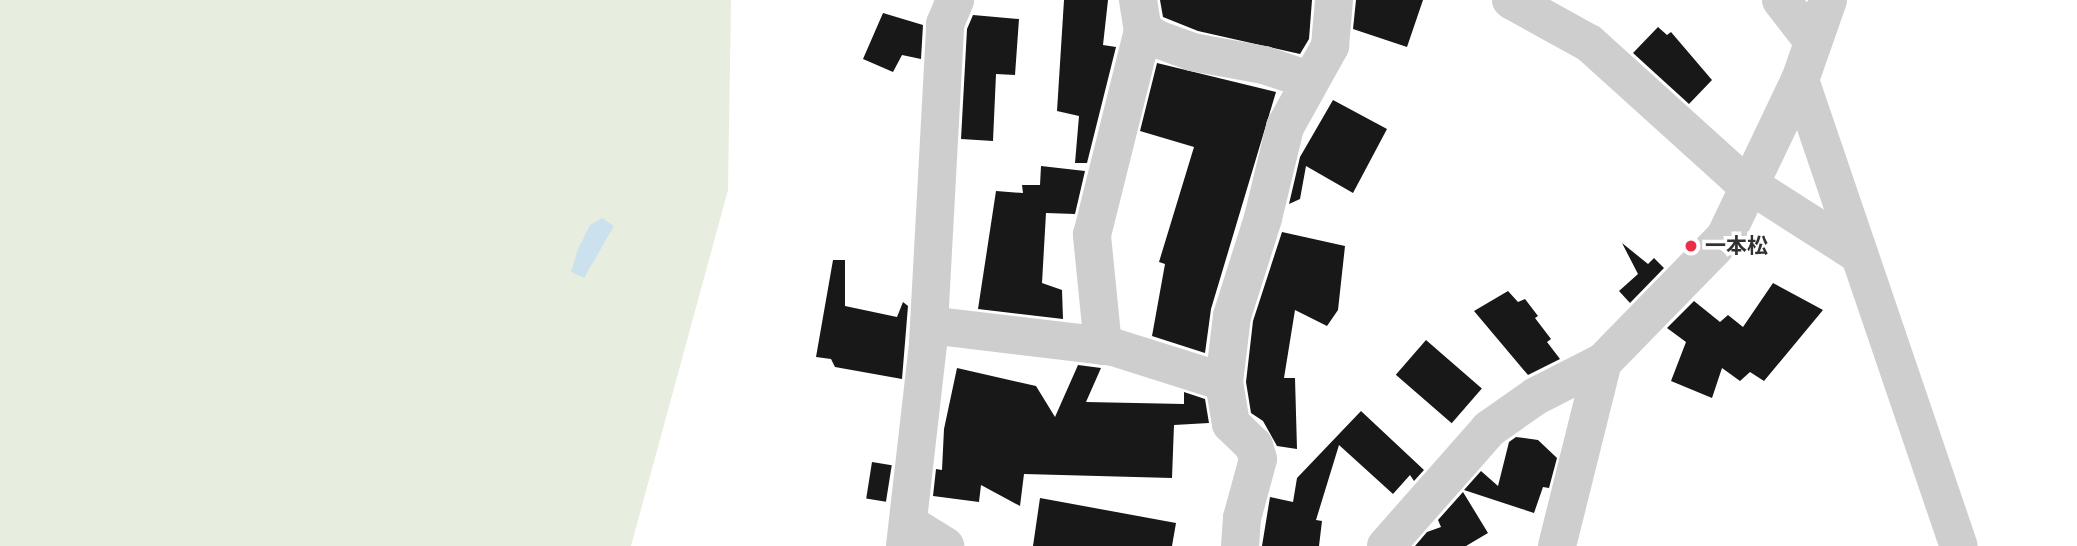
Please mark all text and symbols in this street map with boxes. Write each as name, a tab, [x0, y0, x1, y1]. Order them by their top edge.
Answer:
place label: 一本松	[1705, 233, 1768, 259]
marker: 一本松	[1683, 238, 1699, 254]

